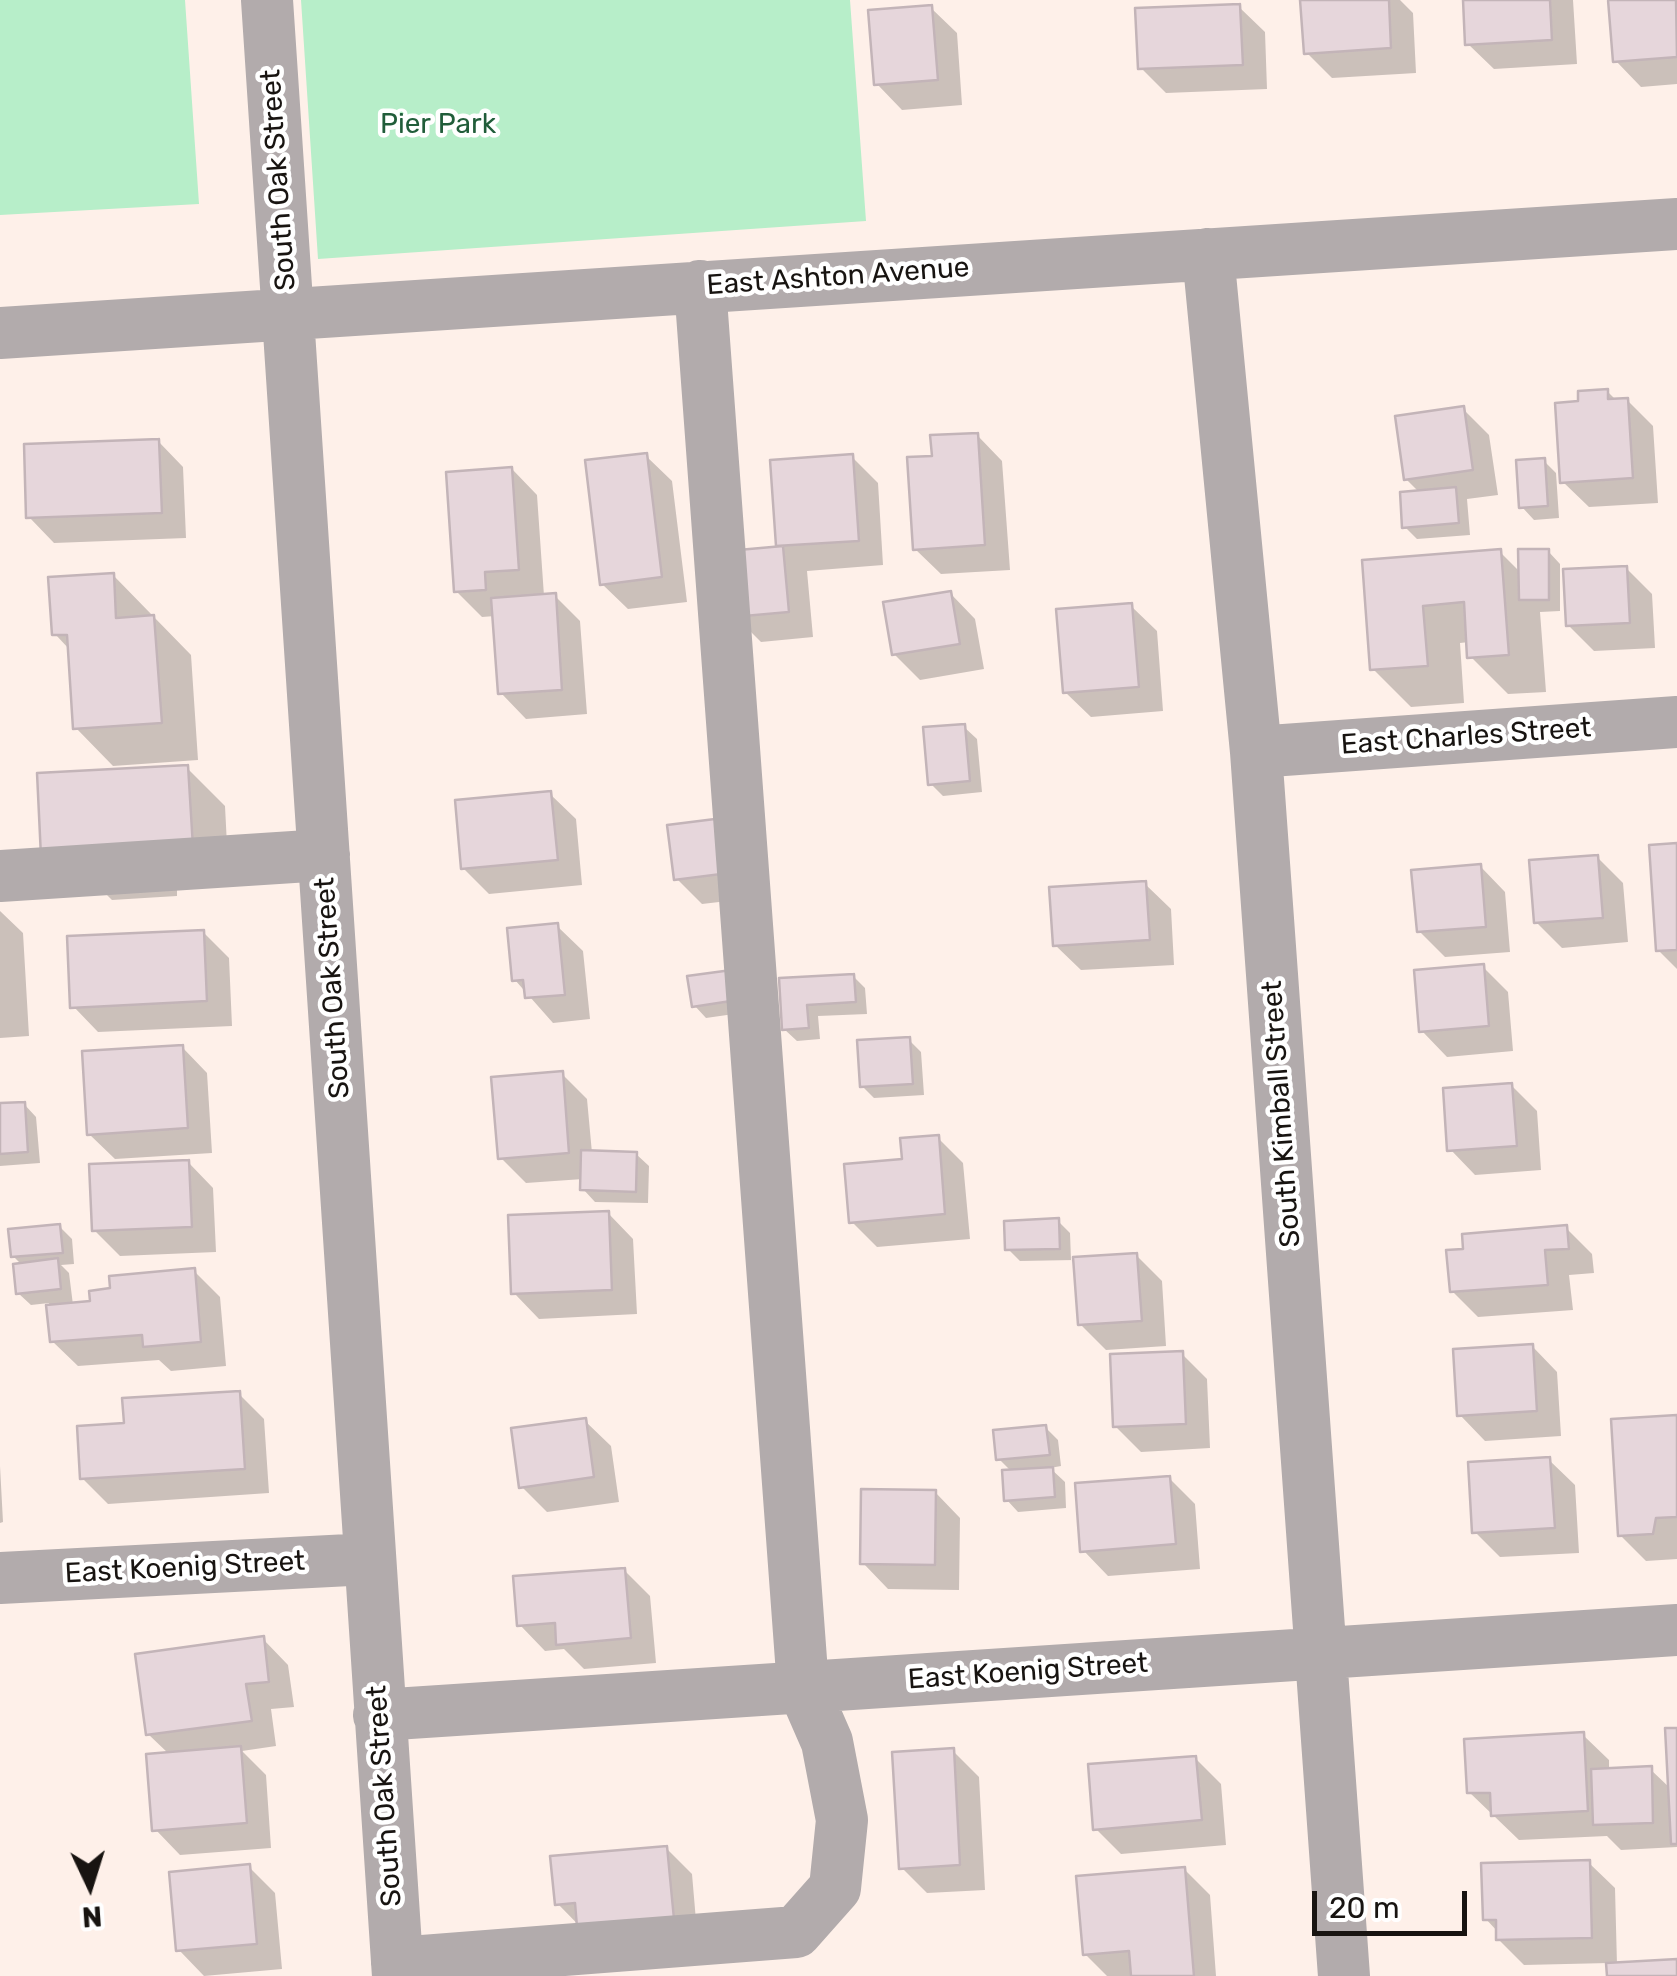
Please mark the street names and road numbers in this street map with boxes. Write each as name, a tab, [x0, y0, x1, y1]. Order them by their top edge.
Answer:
street label: South Oak Street	[255, 68, 303, 292]
street label: East Ashton Avenue	[706, 251, 970, 303]
street label: East Charles Street	[1340, 711, 1592, 763]
street label: South Oak Street	[309, 876, 357, 1100]
street label: South Kimball Street	[1256, 980, 1308, 1248]
street label: East Koenig Street	[64, 1545, 306, 1591]
street label: East Koenig Street	[907, 1647, 1149, 1697]
street label: South Oak Street	[361, 1684, 409, 1908]

